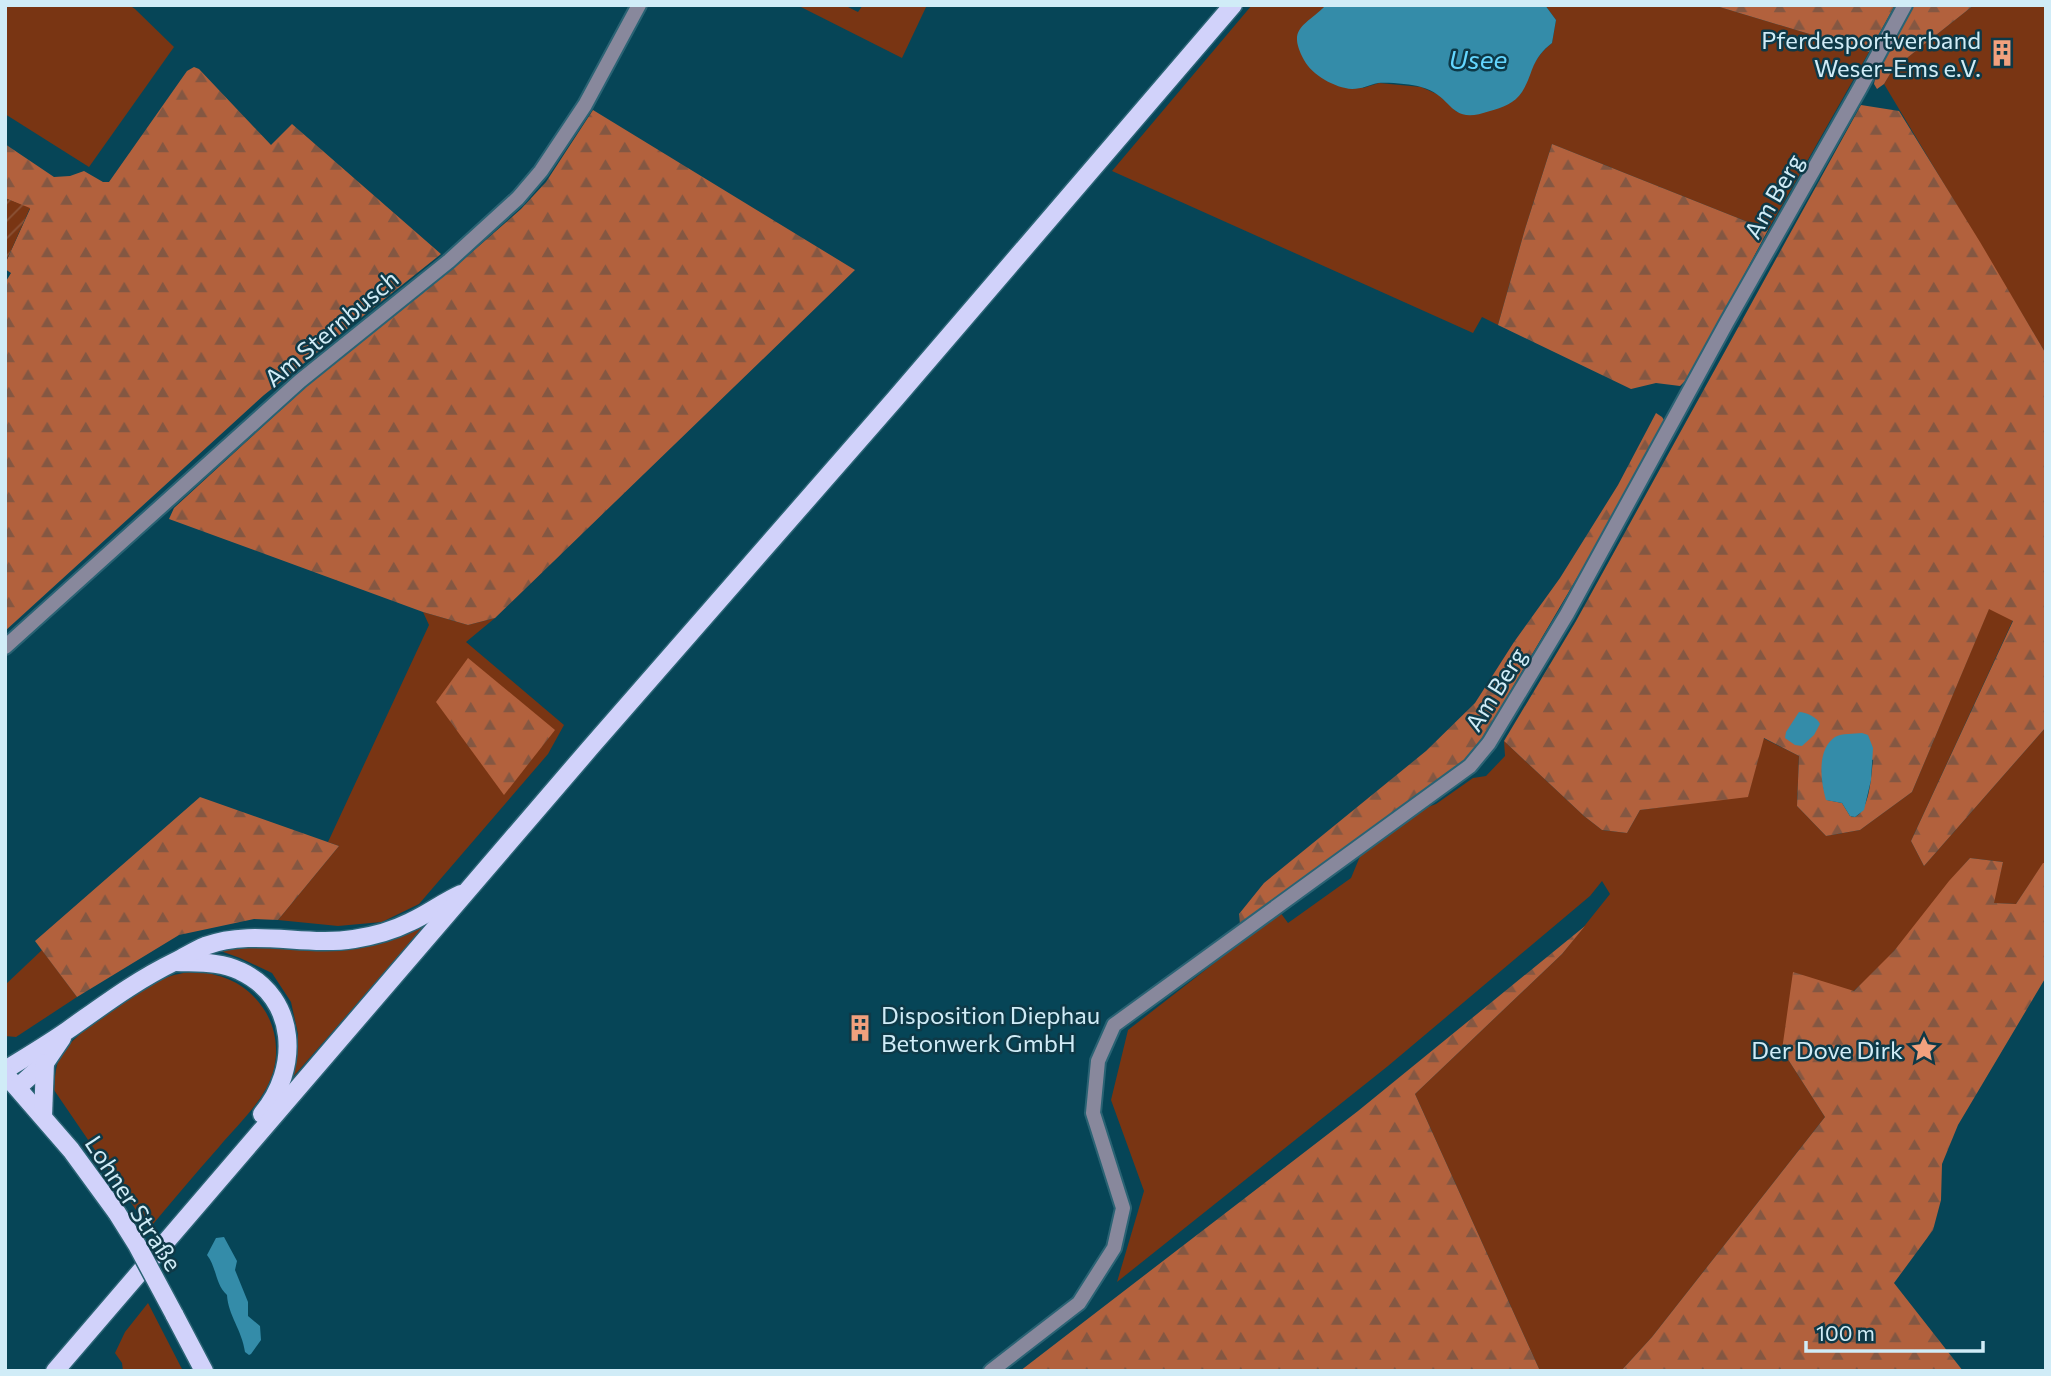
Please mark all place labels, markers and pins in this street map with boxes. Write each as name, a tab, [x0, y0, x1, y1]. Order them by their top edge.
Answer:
place label: Pferdesportverband Weser-Ems e.V.	[1761, 25, 1981, 82]
building icon: Pferdesportverband Weser-Ems e.V.	[1987, 38, 2017, 68]
place label: Disposition Diephau Betonwerk GmbH	[881, 1000, 1100, 1057]
building icon: Disposition Diephau Betonwerk GmbH	[845, 1013, 875, 1043]
place icon: Der Dove Dirk	[1909, 1034, 1939, 1064]
place label: Der Dove Dirk	[1751, 1035, 1903, 1064]

